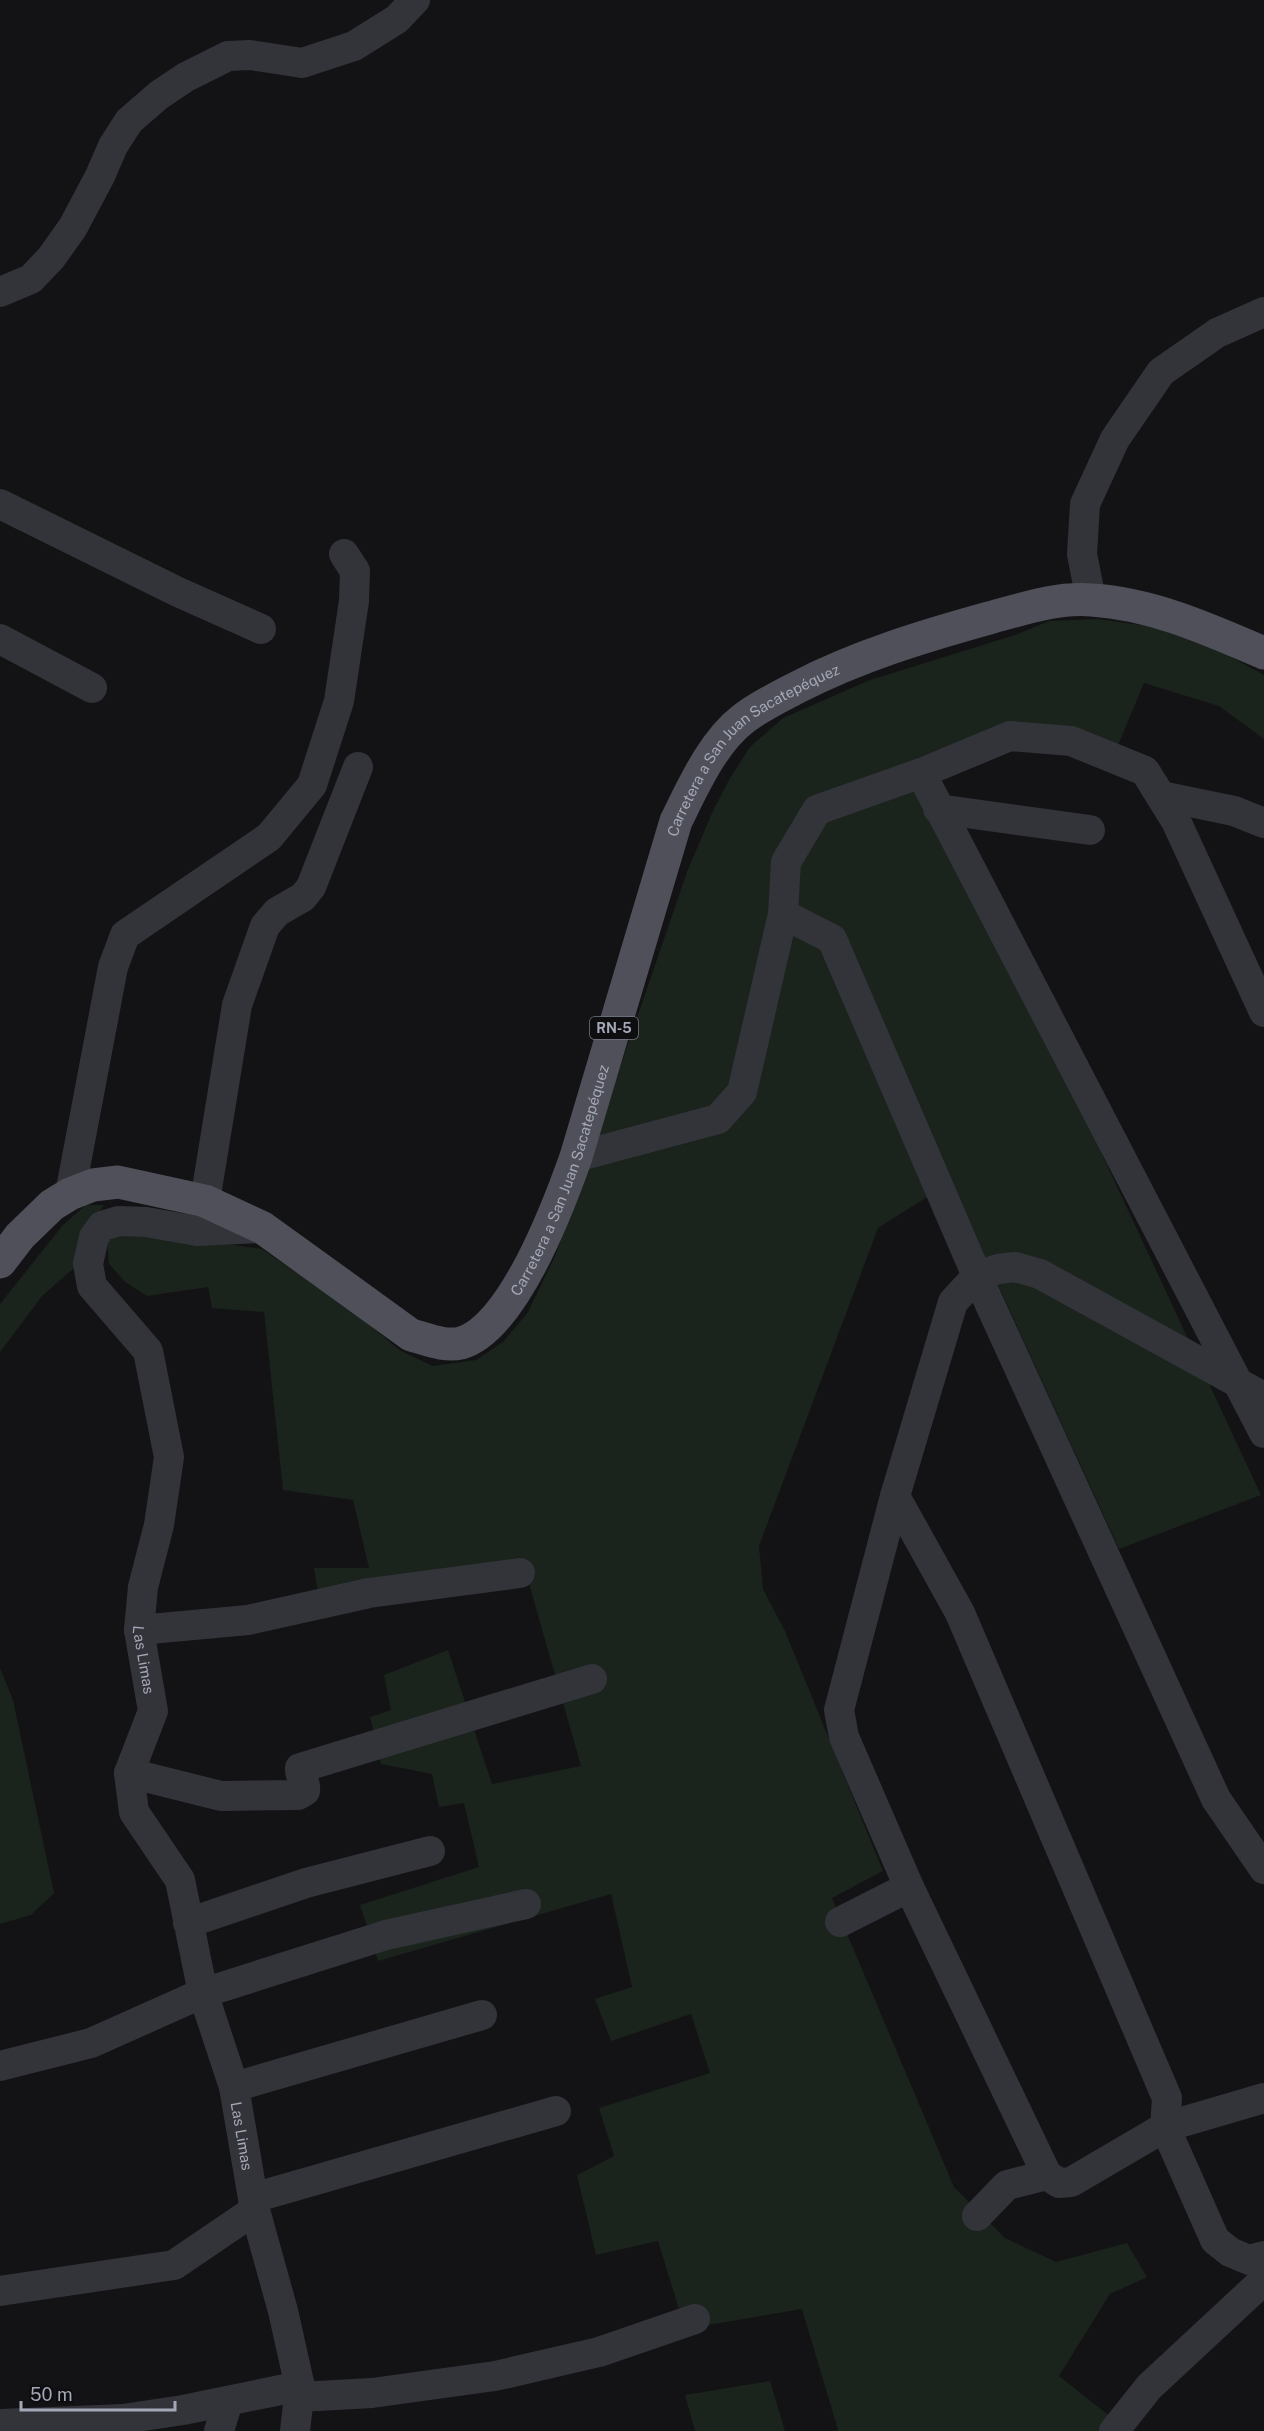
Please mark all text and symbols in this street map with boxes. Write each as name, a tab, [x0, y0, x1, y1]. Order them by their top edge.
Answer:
street label: Carretera a San Juan Sacatepéquez	[663, 660, 842, 838]
road number: RN-5	[590, 1017, 638, 1039]
street label: Carretera a San Juan Sacatepéquez	[506, 1062, 612, 1298]
street label: Las Limas	[130, 1625, 158, 1695]
street label: Las Limas	[228, 2100, 257, 2171]
scale bar	[21, 2374, 176, 2412]
text: 50 m	[30, 2384, 73, 2405]

